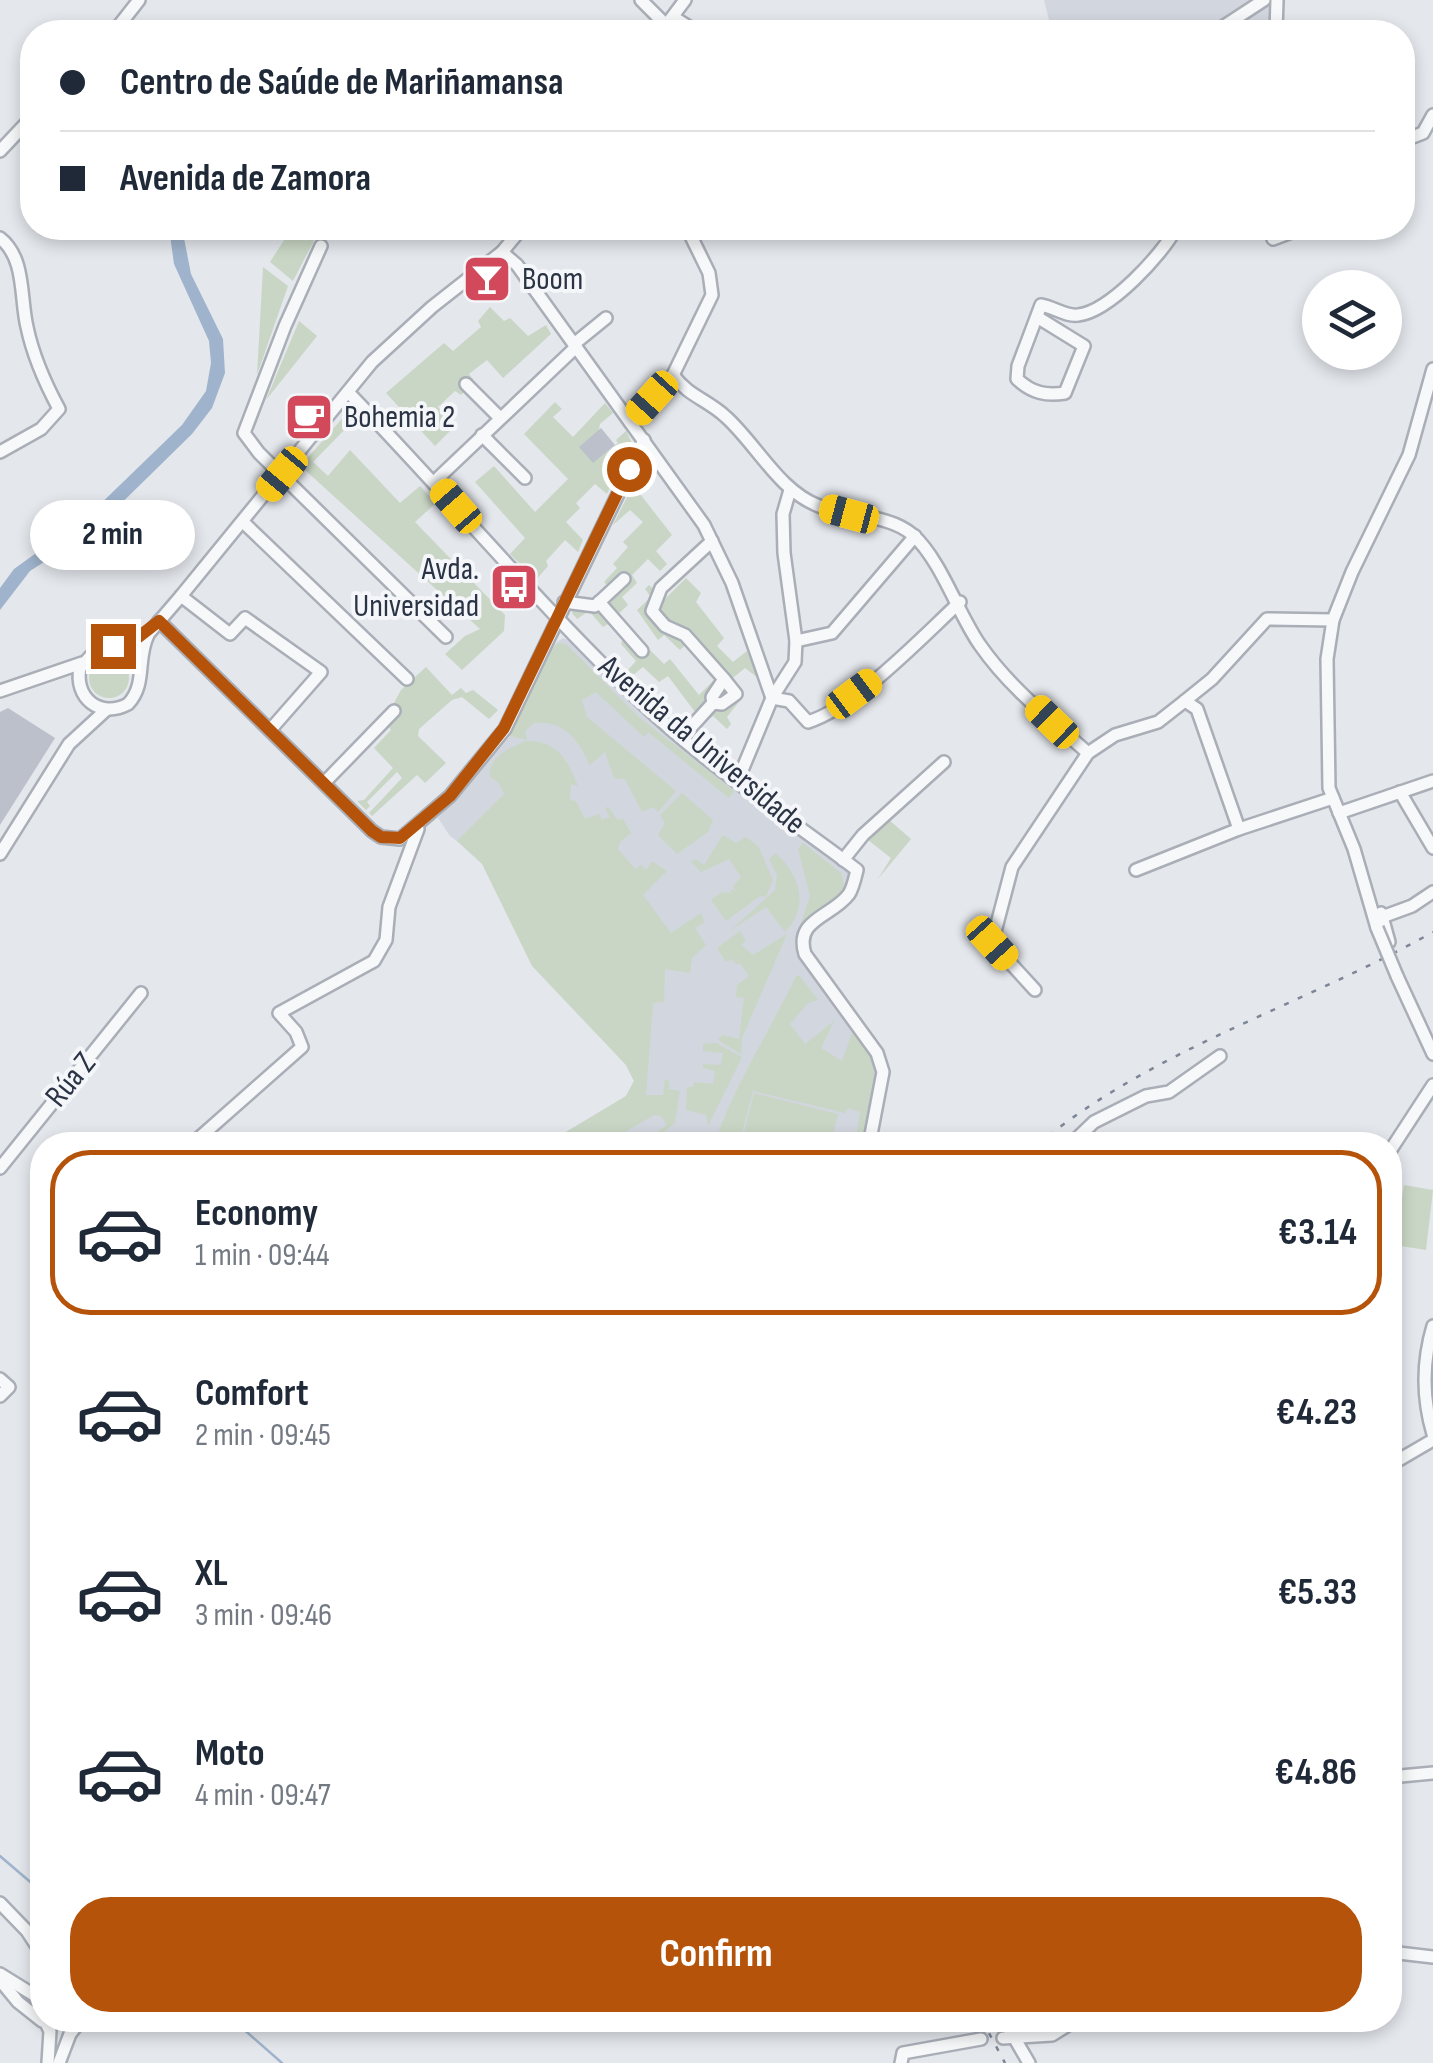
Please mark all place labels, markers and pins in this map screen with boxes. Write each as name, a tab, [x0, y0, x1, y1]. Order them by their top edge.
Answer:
bar icon: Boom	[461, 253, 513, 305]
place label: Boom	[522, 260, 583, 299]
cafe icon: Bohemia 2	[283, 391, 335, 443]
place label: Bohemia 2	[344, 398, 455, 437]
place label: Avda. Universidad	[353, 550, 479, 626]
bus stop icon: Avda. Universidad	[488, 561, 540, 613]

